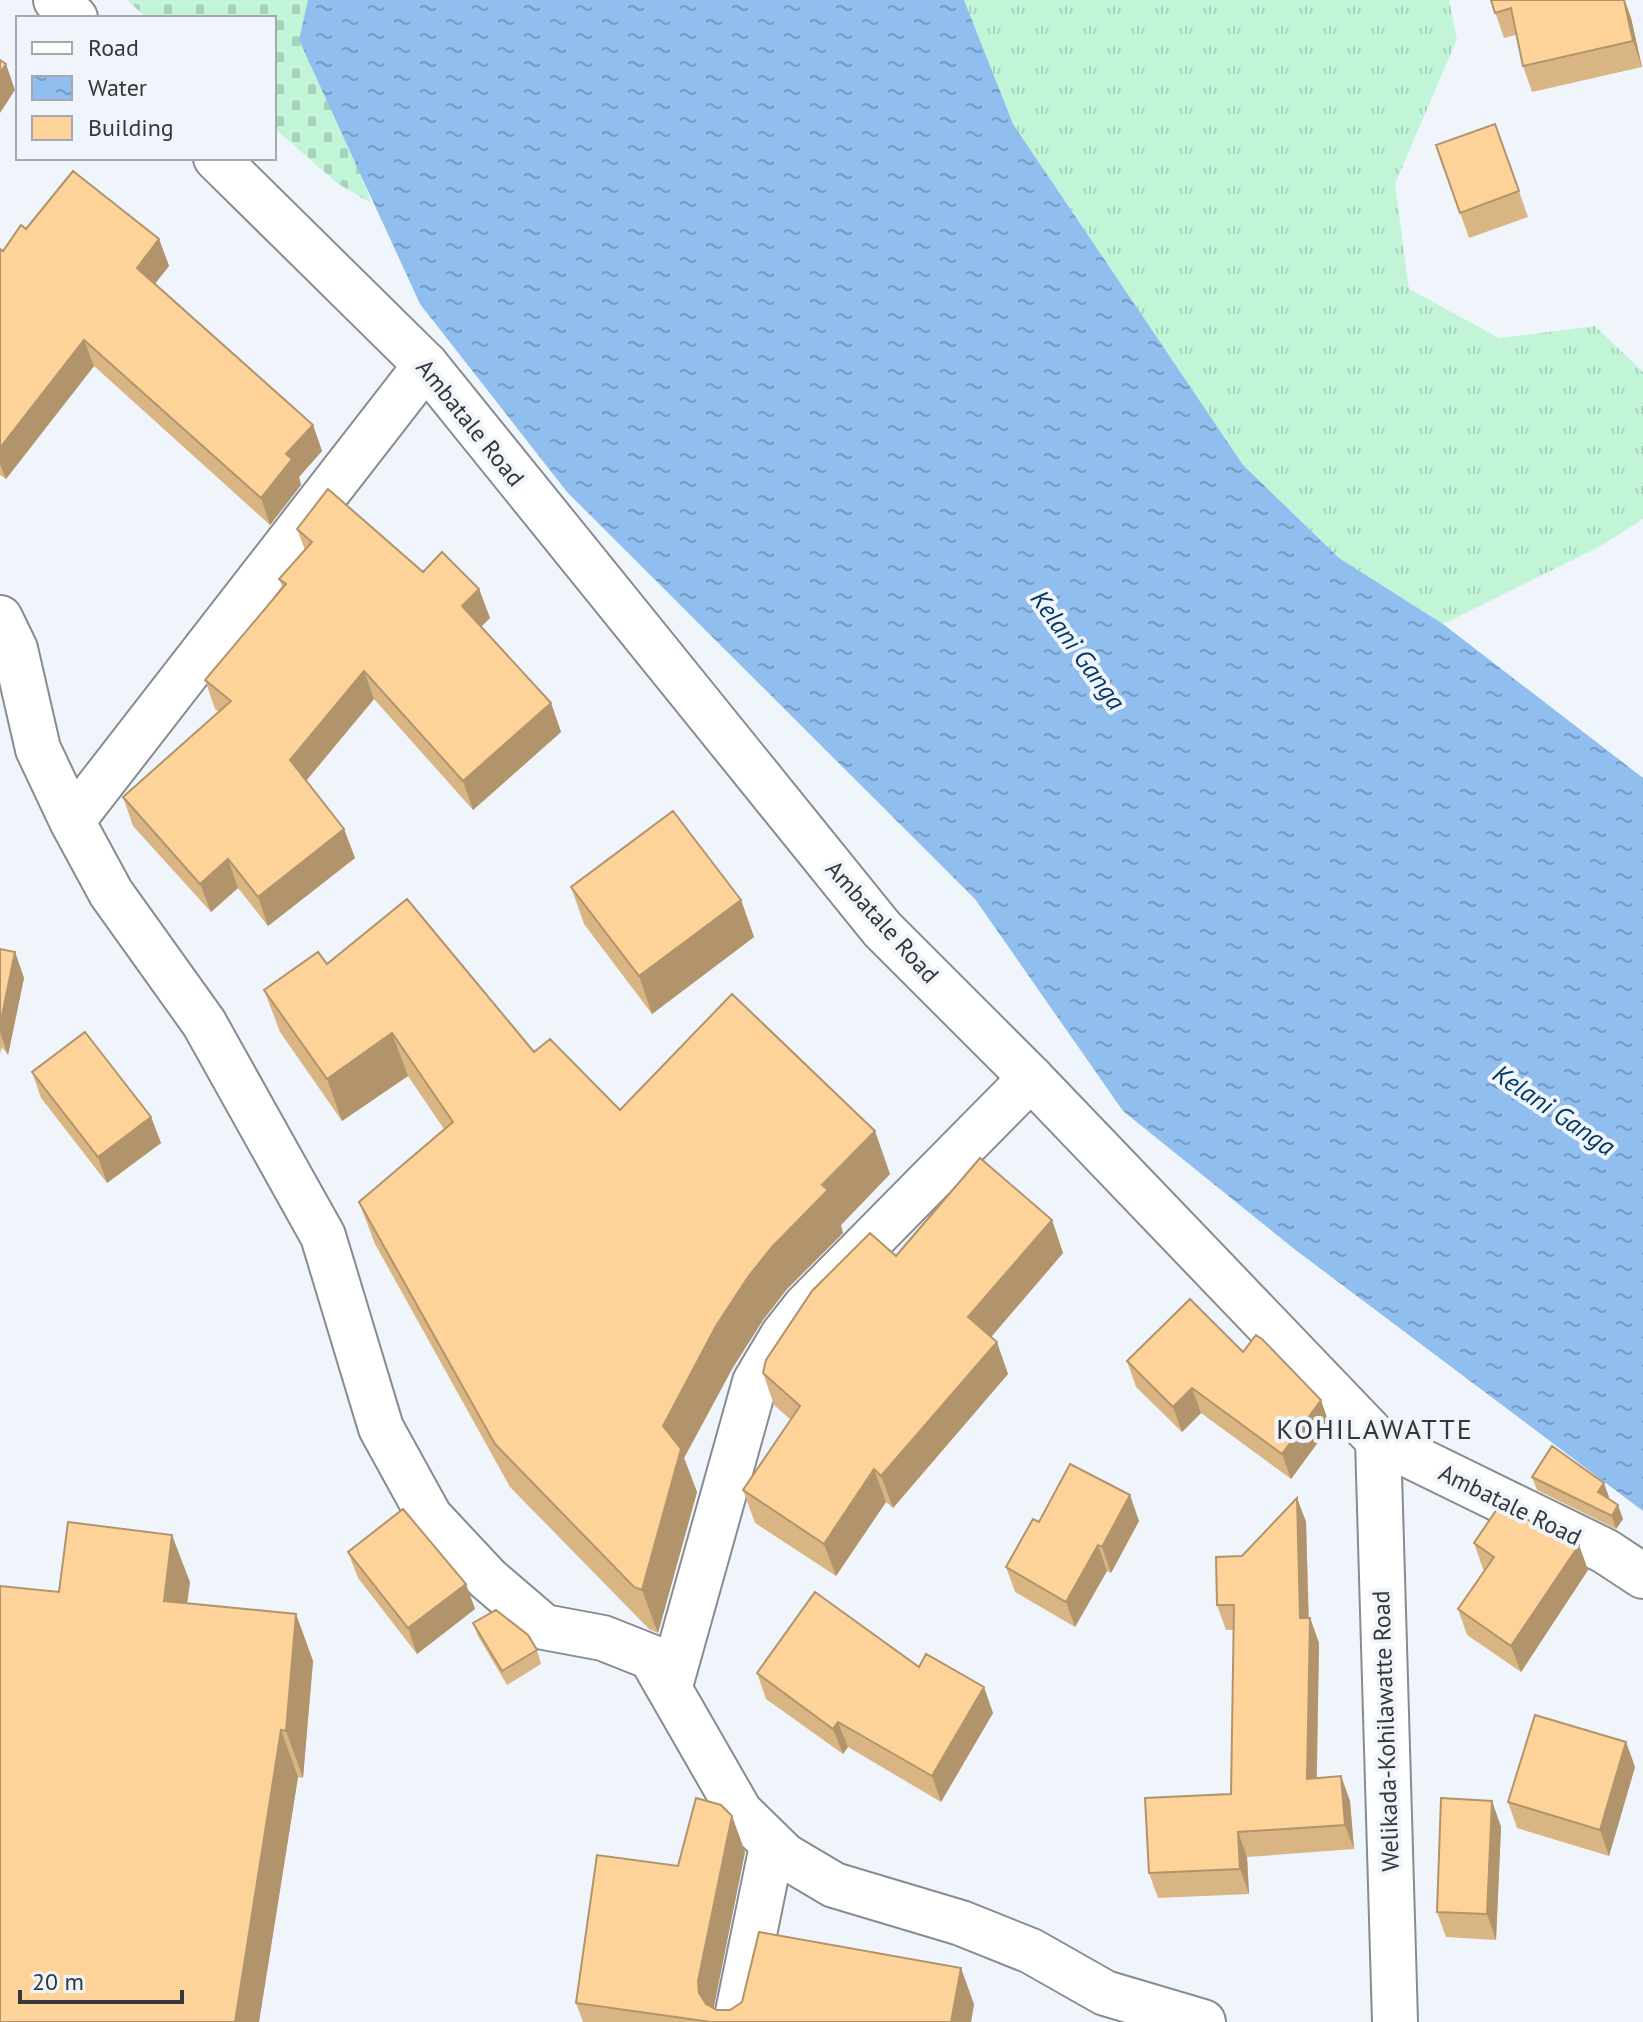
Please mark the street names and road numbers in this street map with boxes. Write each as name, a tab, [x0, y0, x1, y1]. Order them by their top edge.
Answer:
street label: Ambatale Road	[410, 353, 531, 493]
street label: Ambatale Road	[819, 854, 946, 990]
street label: Ambatale Road	[1434, 1457, 1587, 1552]
street label: Welikada-Kohilawatte Road	[1365, 1590, 1406, 1872]

